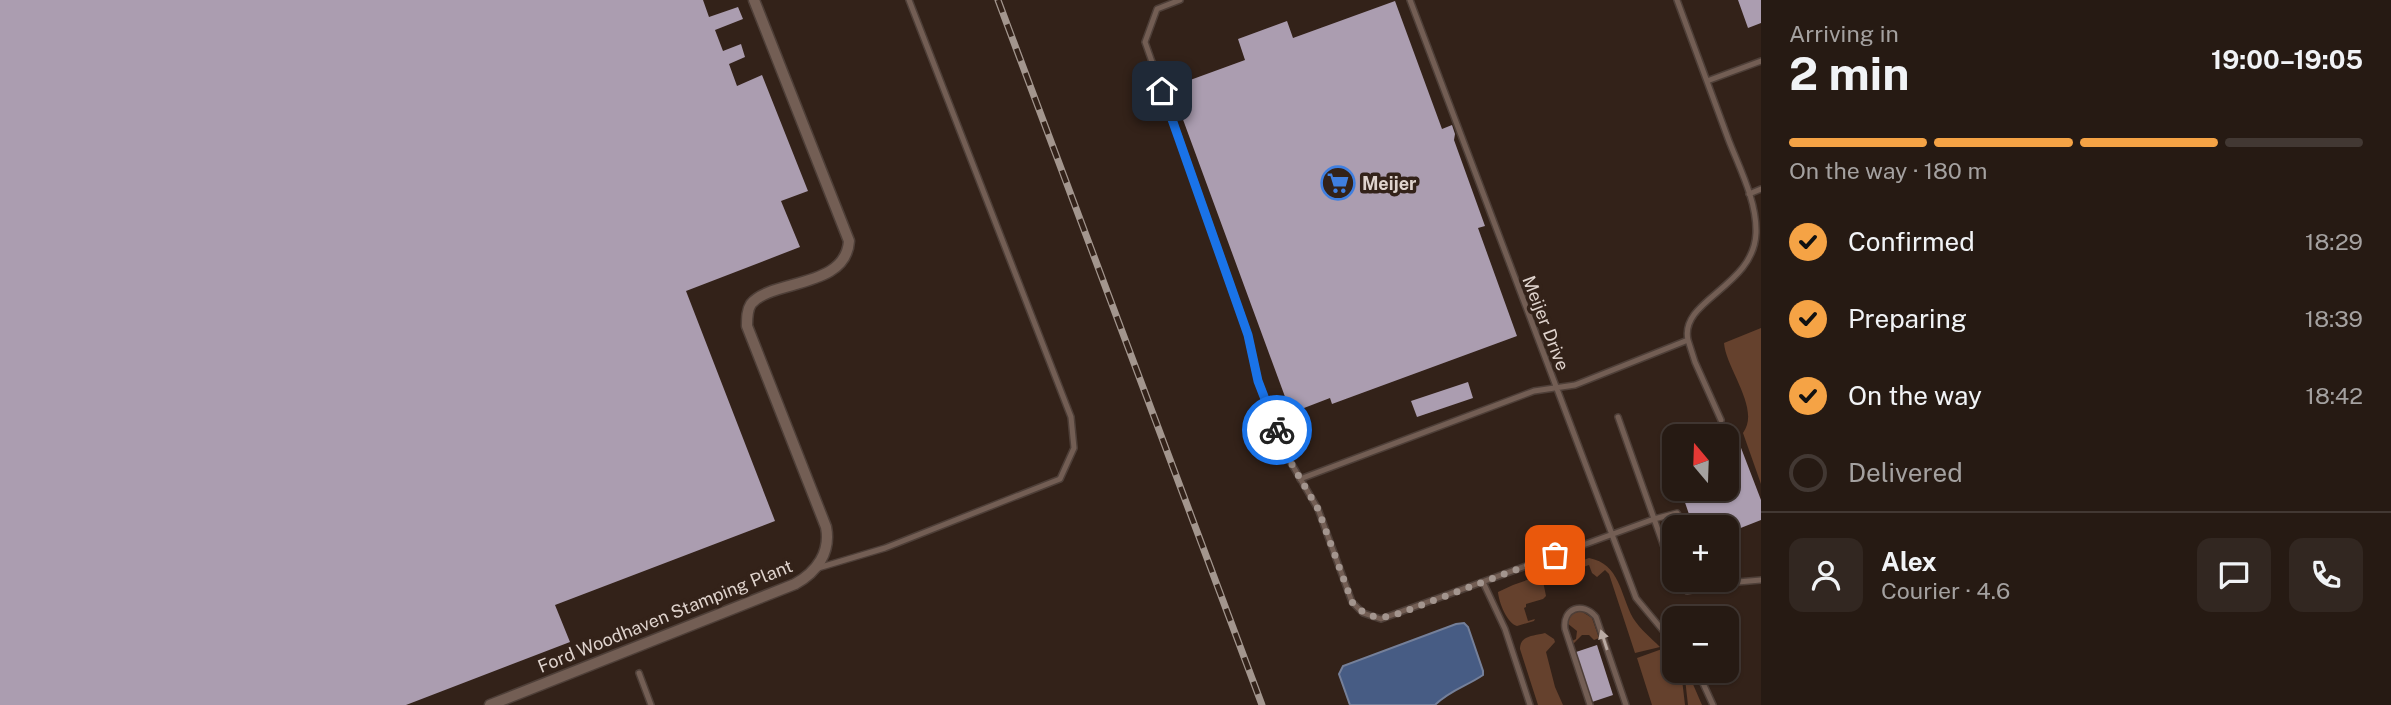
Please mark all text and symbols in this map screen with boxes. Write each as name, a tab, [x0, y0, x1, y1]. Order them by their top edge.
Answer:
text: Arriving in	[1789, 20, 1899, 47]
text: 19:00–19:05	[2211, 44, 2363, 75]
text: 2 min	[1789, 46, 1909, 100]
pin	[1132, 61, 1192, 121]
icon: home	[1143, 72, 1181, 110]
text: On the way · 180 m	[1789, 157, 1987, 184]
supermarket icon: Meijer	[1319, 164, 1357, 202]
place label: Meijer	[1362, 173, 1417, 194]
icon: check	[1789, 223, 1827, 261]
text: Confirmed	[1848, 226, 1975, 257]
text: 18:29	[2305, 228, 2363, 255]
street label: Meijer Drive	[1518, 273, 1574, 373]
icon: check	[1789, 300, 1827, 338]
text: Preparing	[1848, 303, 1967, 334]
text: 18:39	[2305, 305, 2363, 332]
icon: check	[1789, 377, 1827, 415]
text: On the way	[1848, 380, 1982, 411]
text: 18:42	[2306, 382, 2363, 409]
courier	[1242, 395, 1312, 465]
icon: bike	[1258, 411, 1296, 449]
north arrow	[1662, 424, 1740, 500]
map controls	[1662, 424, 1739, 683]
text: Delivered	[1848, 457, 1963, 488]
button: +	[1662, 515, 1739, 592]
pin	[1525, 525, 1585, 585]
icon: bag	[1536, 536, 1574, 574]
button: person	[1789, 538, 1863, 612]
button: chat	[2197, 538, 2271, 612]
button: phone	[2289, 538, 2363, 612]
text: Alex	[1881, 546, 1937, 577]
street label: Ford Woodhaven Stamping Plant	[535, 555, 795, 677]
text: Courier · 4.6	[1881, 577, 2010, 604]
button: −	[1662, 606, 1739, 683]
one-way arrow	[1598, 630, 1608, 651]

